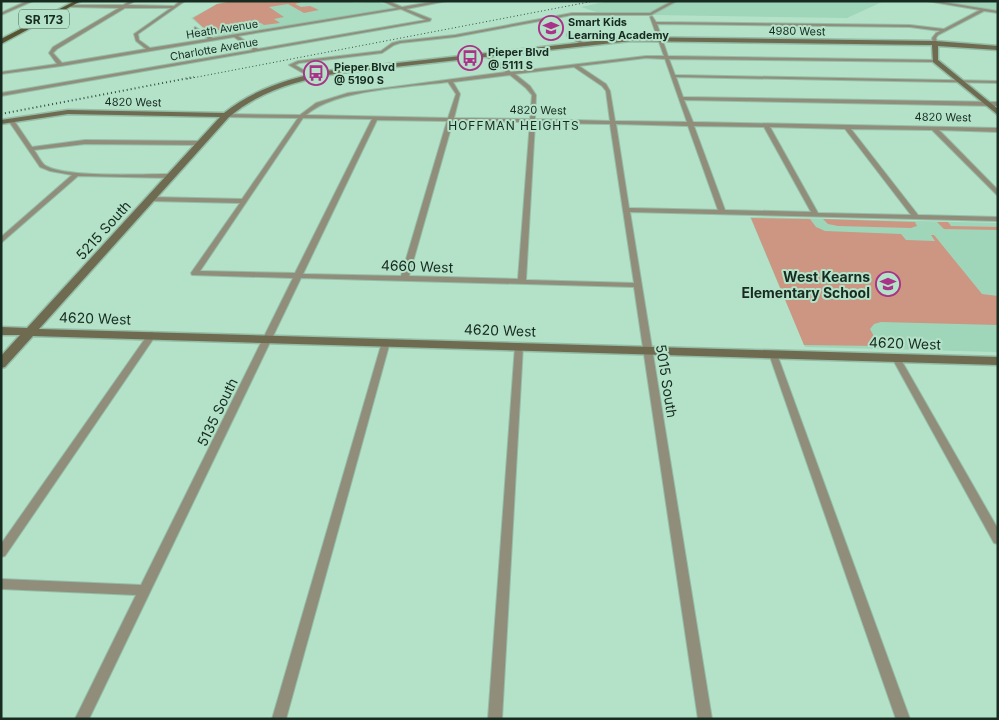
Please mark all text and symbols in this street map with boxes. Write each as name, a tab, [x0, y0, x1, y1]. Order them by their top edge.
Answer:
road number: SR 173	[19, 10, 69, 28]
school or university icon: Smart Kids Learning Academy	[538, 15, 564, 41]
place label: Smart Kids Learning Academy	[568, 15, 669, 42]
street label: Heath Avenue	[185, 16, 259, 42]
street label: 4980 West	[768, 24, 826, 39]
street label: Charlotte Avenue	[169, 34, 259, 64]
bus stop icon: Pieper Blvd @ 5111 S	[457, 45, 483, 71]
place label: Pieper Blvd @ 5111 S	[488, 45, 549, 72]
bus stop icon: Pieper Blvd @ 5190 S	[303, 60, 329, 86]
place label: Pieper Blvd @ 5190 S	[334, 60, 395, 87]
street label: 4820 West	[104, 95, 162, 110]
street label: 4820 West	[509, 103, 567, 118]
street label: 4820 West	[914, 110, 972, 125]
district label: HOFFMAN HEIGHTS	[448, 118, 580, 133]
street label: 5215 South	[72, 197, 134, 263]
street label: 4660 West	[381, 256, 454, 276]
place label: West Kearns Elementary School	[741, 268, 870, 301]
school or university icon: West Kearns Elementary School	[875, 271, 901, 297]
street label: 4620 West	[59, 308, 132, 328]
street label: 4620 West	[464, 320, 537, 340]
street label: 4620 West	[869, 333, 942, 353]
street label: 5015 South	[653, 343, 681, 419]
street label: 5135 South	[193, 375, 241, 449]

